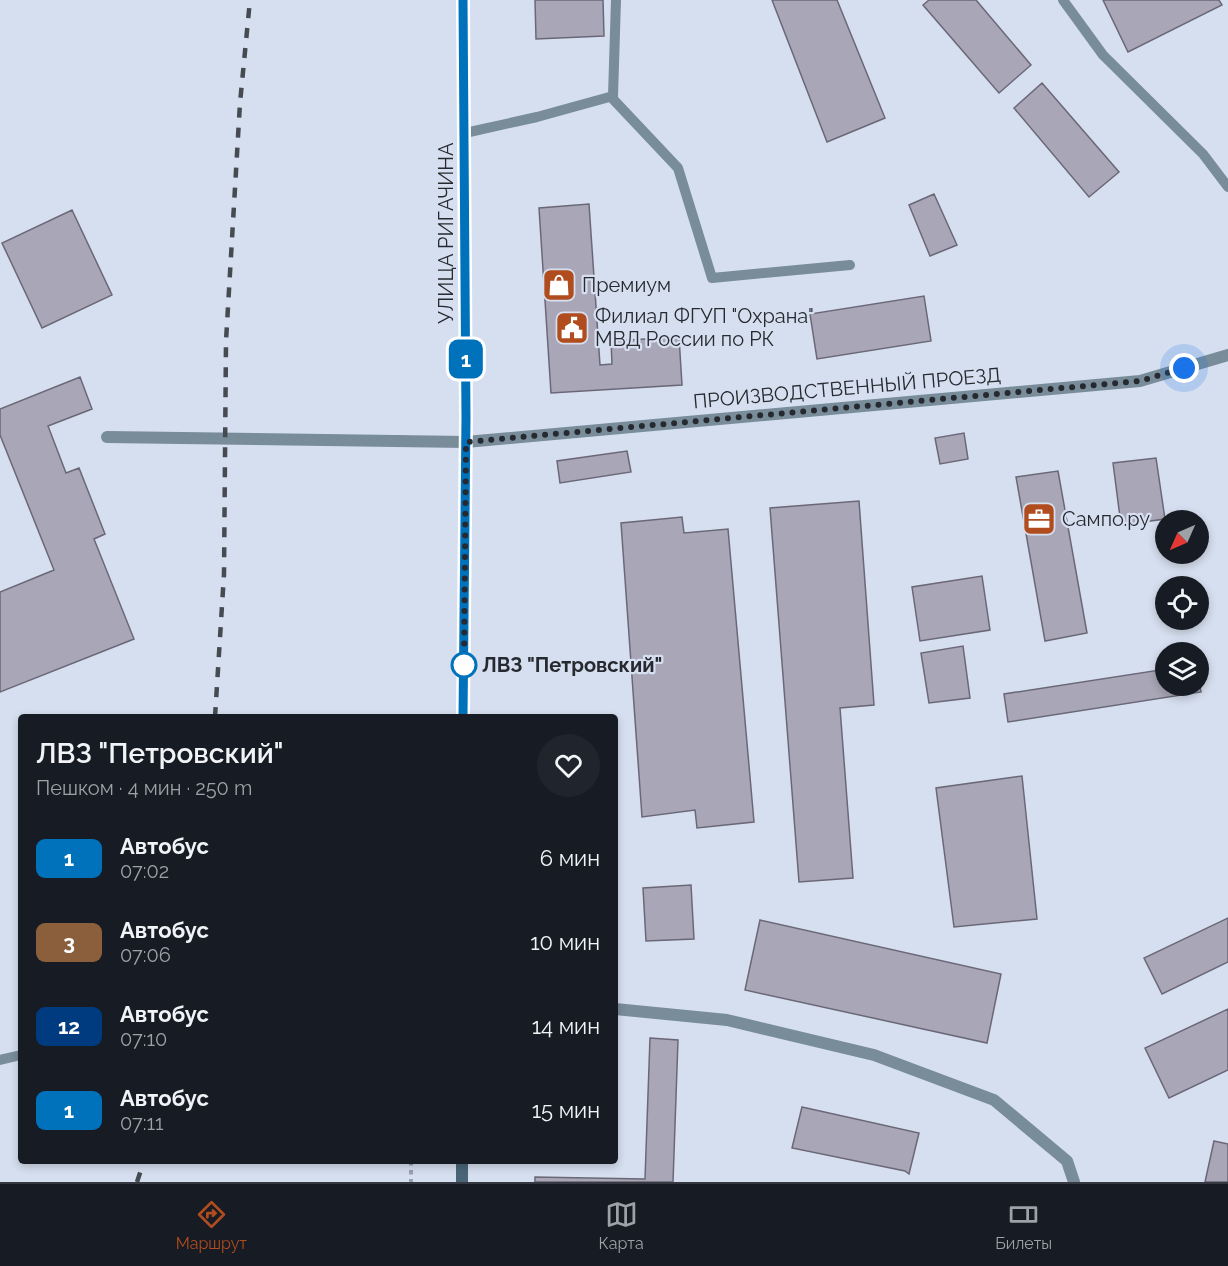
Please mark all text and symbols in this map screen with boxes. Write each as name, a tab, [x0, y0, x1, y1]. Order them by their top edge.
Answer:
street label: УЛИЦА РИГАЧИНА	[434, 142, 458, 324]
shop icon: Премиум	[541, 267, 577, 303]
place label: Премиум	[582, 273, 671, 297]
place label: Филиал ФГУП "Охрана" МВД России по РК	[595, 304, 814, 351]
public building icon: Филиал ФГУП "Охрана" МВД России по РК	[554, 310, 590, 346]
line badge: 1	[446, 340, 486, 378]
text: 1	[461, 347, 471, 372]
your location	[1169, 353, 1199, 383]
street label: ПРОИЗВОДСТВЕННЫЙ ПРОЕЗД	[692, 363, 1002, 413]
office icon: Сампо.ру	[1021, 501, 1057, 537]
place label: Сампо.ру	[1062, 507, 1150, 531]
north arrow	[1155, 510, 1209, 564]
map controls	[1155, 510, 1209, 696]
button: locate	[1155, 576, 1209, 630]
button: layers	[1155, 642, 1209, 696]
marker: ЛВЗ "Петровский"	[451, 652, 477, 678]
place label: ЛВЗ "Петровский"	[482, 653, 662, 677]
button: heart	[537, 734, 600, 797]
text: ЛВЗ "Петровский"	[36, 737, 284, 770]
text: Пешком · 4 мин · 250 m	[36, 776, 252, 800]
text: Автобус	[120, 833, 209, 859]
text: 6 мин	[540, 845, 600, 871]
text: 1	[64, 846, 74, 871]
text: 07:02	[120, 859, 169, 883]
text: Автобус	[120, 917, 209, 943]
text: 10 мин	[530, 929, 600, 955]
text: 3	[63, 930, 75, 955]
text: 07:06	[120, 943, 171, 967]
text: Автобус	[120, 1001, 209, 1027]
text: 14 мин	[532, 1013, 600, 1039]
text: 12	[58, 1014, 80, 1039]
text: 07:10	[120, 1027, 167, 1051]
text: Автобус	[120, 1085, 209, 1111]
text: 15 мин	[532, 1097, 600, 1123]
text: 1	[64, 1098, 74, 1123]
text: 07:11	[120, 1111, 164, 1135]
tab: Маршрут	[176, 1198, 247, 1253]
tab: Карта	[599, 1198, 644, 1253]
tab: Билеты	[995, 1198, 1052, 1253]

